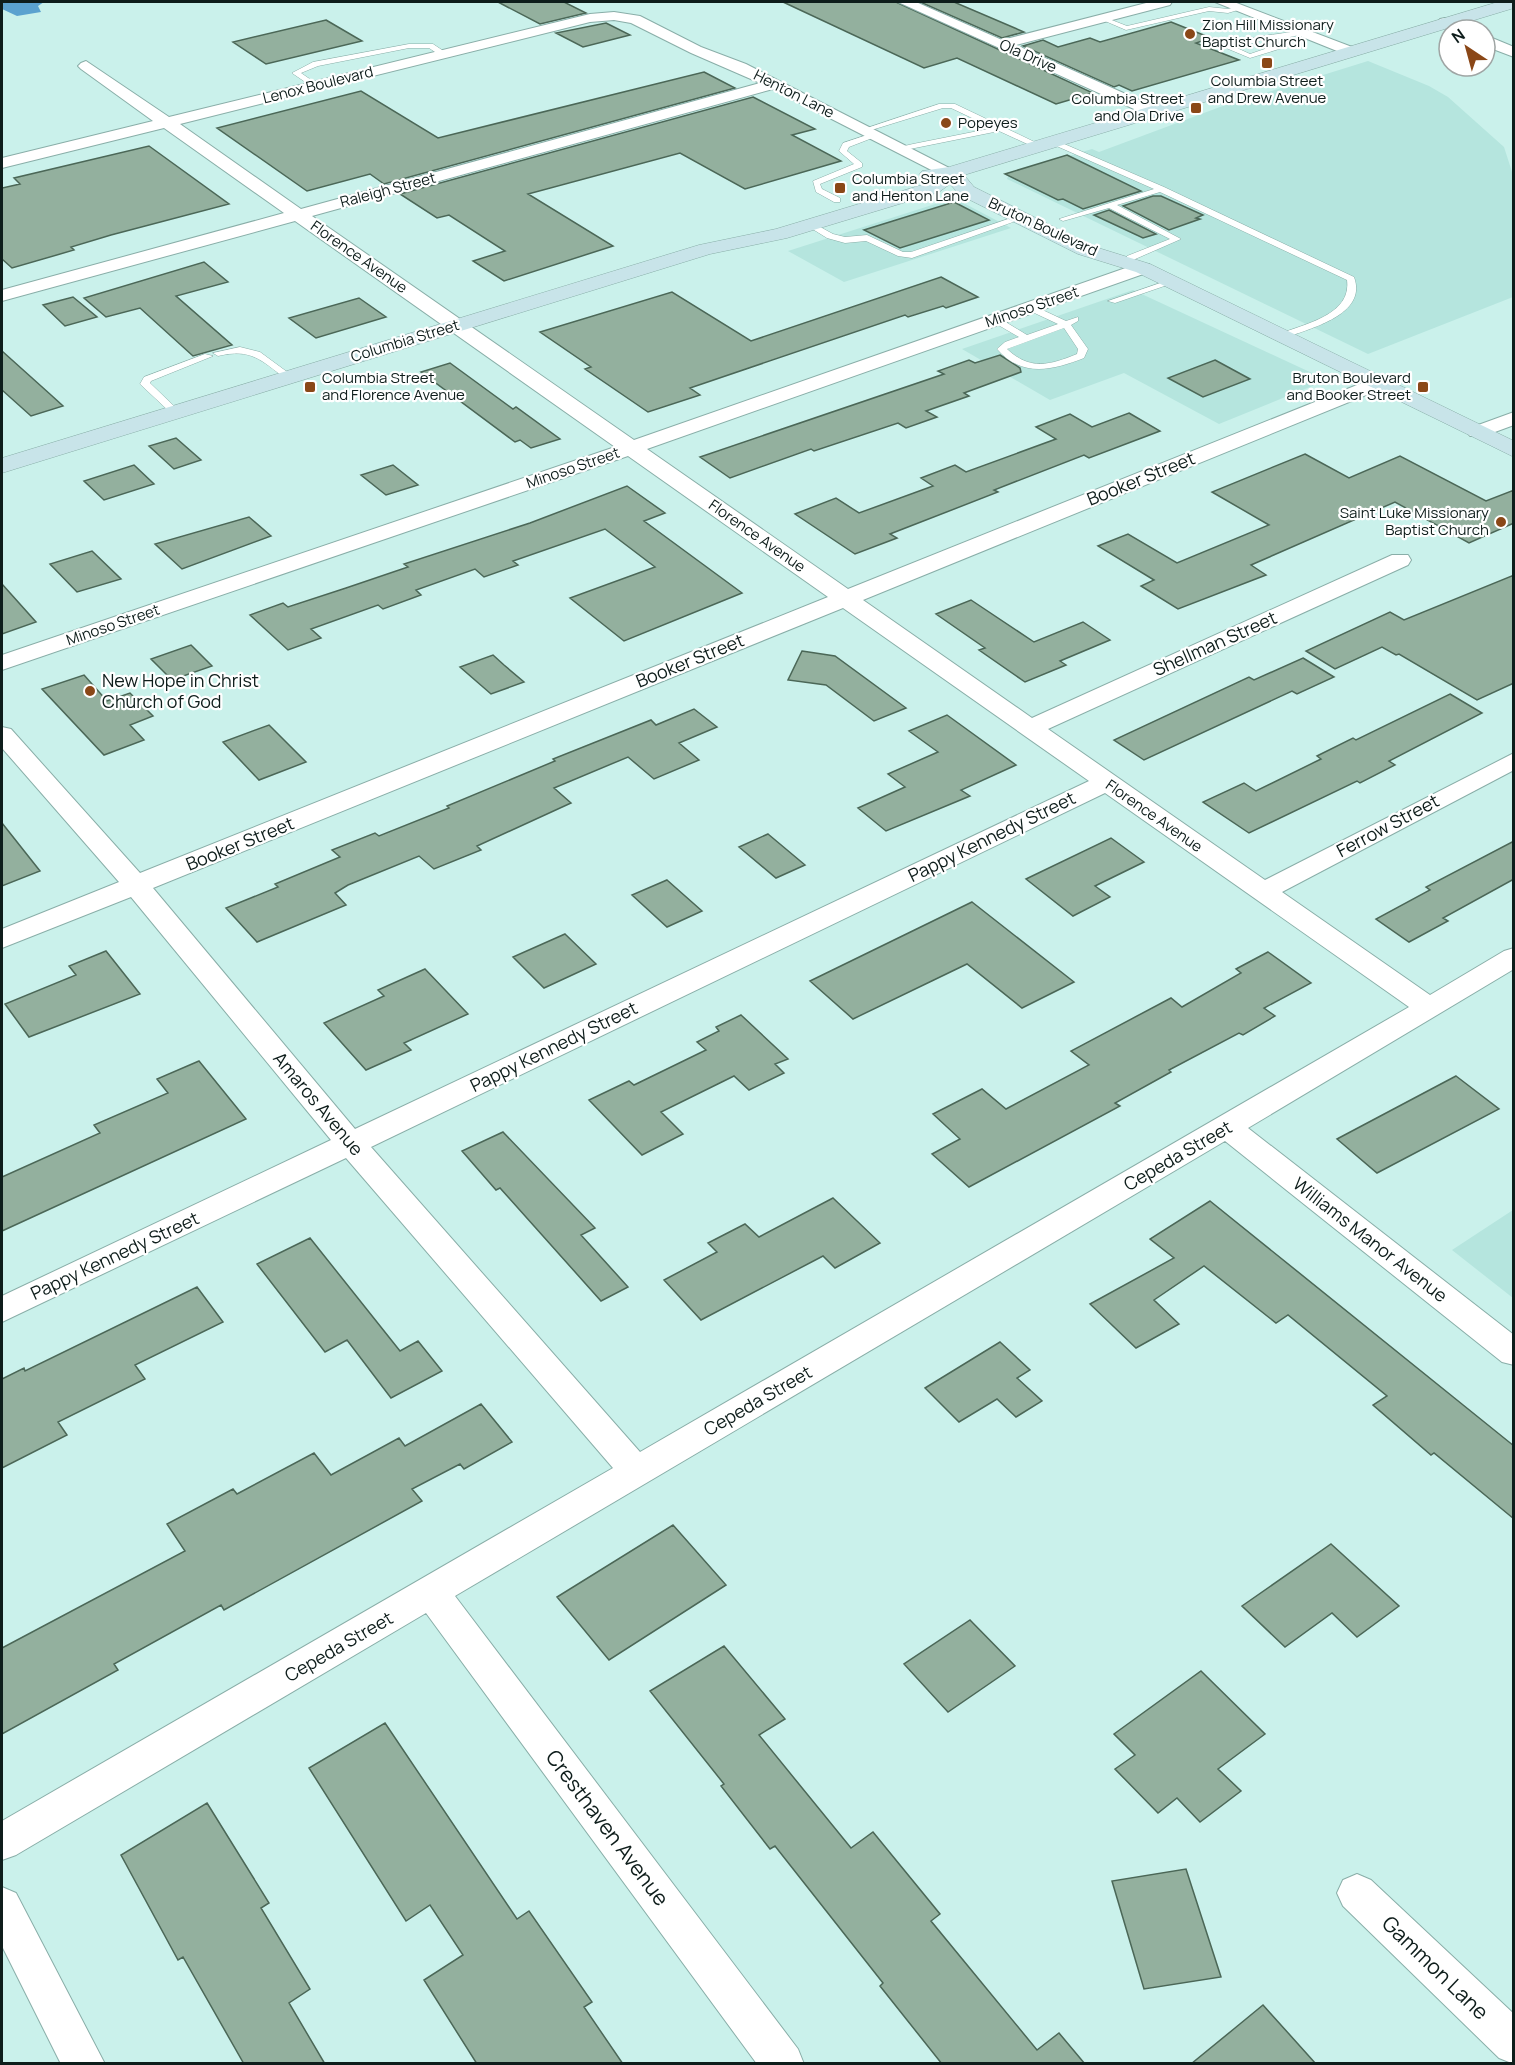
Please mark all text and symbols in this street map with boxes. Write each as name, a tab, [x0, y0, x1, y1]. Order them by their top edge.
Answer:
place label: Zion Hill Missionary Baptist Church	[1202, 14, 1334, 52]
north arrow	[1437, 18, 1497, 78]
text: N	[1447, 24, 1469, 48]
marker: Zion Hill Missionary Baptist Church	[1183, 27, 1197, 41]
street label: Ola Drive	[996, 34, 1060, 78]
marker: Columbia Street and Drew Avenue	[1260, 56, 1274, 70]
street label: Lenox Boulevard	[260, 61, 375, 108]
street label: Henton Lane	[750, 64, 838, 123]
place label: Columbia Street and Drew Avenue	[1208, 70, 1327, 108]
place label: Columbia Street and Ola Drive	[1071, 88, 1184, 126]
marker: Columbia Street and Ola Drive	[1189, 101, 1203, 115]
place label: Popeyes	[958, 112, 1018, 133]
marker: Popeyes	[939, 116, 953, 130]
street label: Raleigh Street	[338, 167, 438, 212]
place label: Columbia Street and Henton Lane	[852, 168, 969, 206]
marker: Columbia Street and Henton Lane	[833, 181, 847, 195]
street label: Bruton Boulevard	[985, 192, 1101, 261]
street label: Florence Avenue	[307, 215, 412, 298]
street label: Minoso Street	[982, 281, 1081, 332]
street label: Columbia Street	[348, 314, 462, 367]
place label: Columbia Street and Florence Avenue	[322, 367, 465, 405]
place label: Bruton Boulevard and Booker Street	[1286, 367, 1411, 405]
marker: Columbia Street and Florence Avenue	[303, 380, 317, 394]
marker: Bruton Boulevard and Booker Street	[1416, 380, 1430, 394]
street label: Minoso Street	[523, 442, 622, 493]
street label: Booker Street	[1083, 445, 1198, 511]
street label: Florence Avenue	[705, 494, 810, 577]
place label: Saint Luke Missionary Baptist Church	[1340, 502, 1489, 540]
marker: Saint Luke Missionary Baptist Church	[1494, 515, 1508, 529]
street label: Minoso Street	[63, 599, 162, 650]
street label: Shellman Street	[1149, 605, 1280, 681]
street label: Booker Street	[632, 627, 747, 693]
place label: New Hope in Christ Church of God	[102, 668, 259, 713]
marker: New Hope in Christ Church of God	[83, 684, 97, 698]
street label: Florence Avenue	[1102, 774, 1207, 857]
street label: Pappy Kennedy Street	[904, 785, 1079, 887]
street label: Ferrow Street	[1332, 788, 1443, 862]
street label: Booker Street	[182, 810, 297, 876]
street label: Pappy Kennedy Street	[466, 995, 641, 1097]
street label: Amaros Avenue	[268, 1047, 369, 1160]
street label: Cepeda Street	[1119, 1114, 1236, 1196]
street label: Williams Manor Avenue	[1288, 1171, 1453, 1307]
street label: Pappy Kennedy Street	[26, 1206, 203, 1305]
street label: Cepeda Street	[699, 1359, 816, 1441]
street label: Cepeda Street	[280, 1605, 397, 1687]
street label: Cresthaven Avenue	[540, 1744, 676, 1911]
street label: Gammon Lane	[1376, 1909, 1495, 2025]

